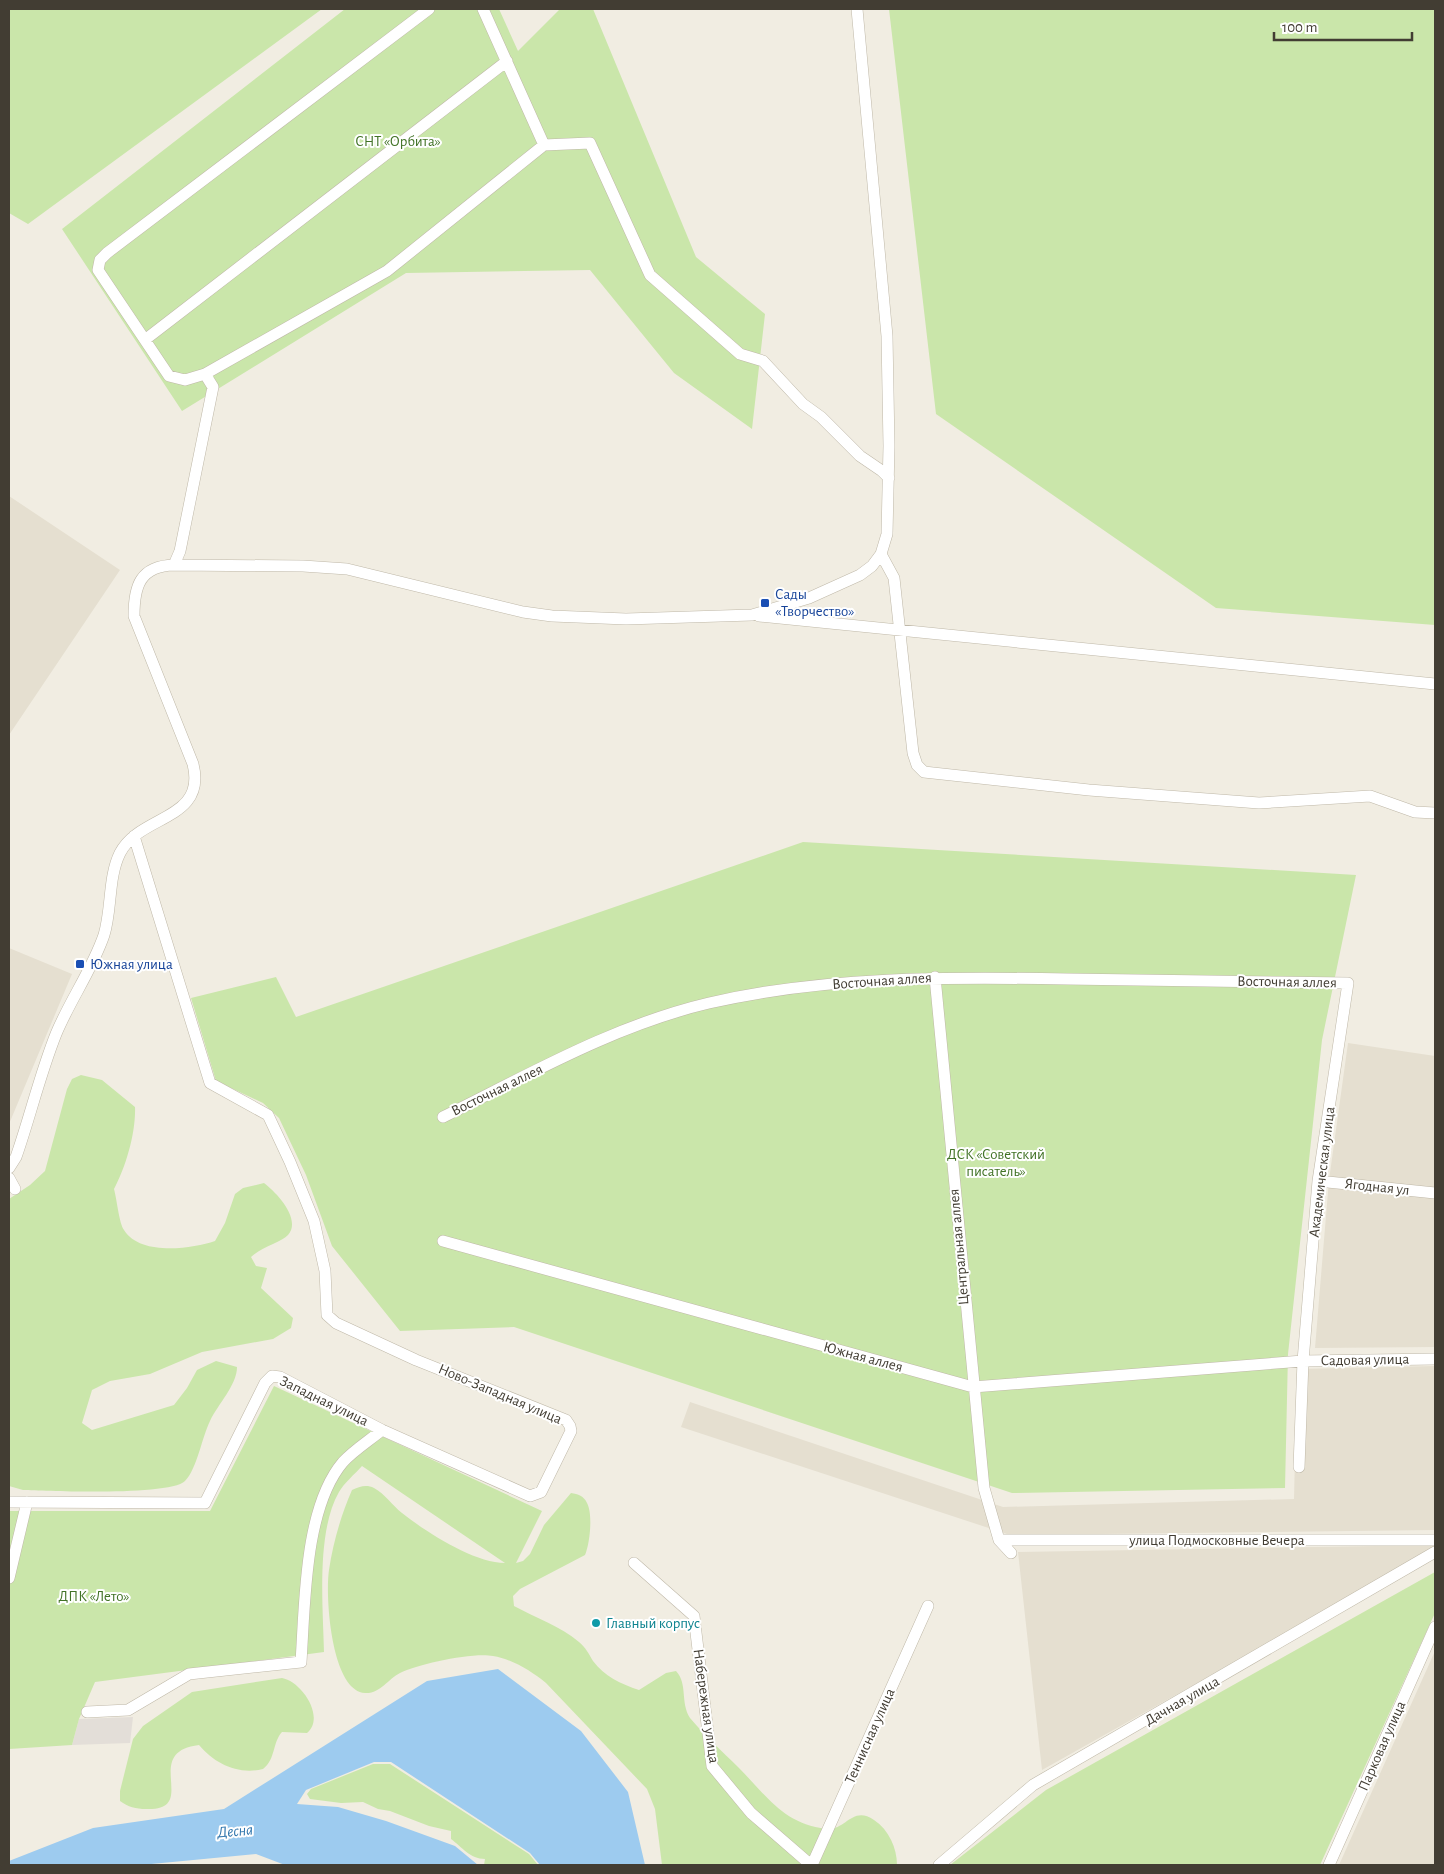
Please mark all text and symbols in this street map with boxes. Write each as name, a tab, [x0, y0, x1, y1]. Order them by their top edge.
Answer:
scale bar	[1274, 10, 1412, 42]
text: 100 m	[1282, 20, 1317, 35]
park label: СНТ «Орбита»	[355, 134, 441, 149]
place label: Сады «Творчество»	[775, 587, 854, 619]
marker: Сады «Творчество»	[759, 597, 771, 609]
place label: Южная улица	[90, 957, 173, 972]
marker: Южная улица	[74, 958, 86, 970]
street label: Восточная аллея	[832, 970, 932, 992]
street label: Восточная аллея	[1237, 974, 1337, 990]
street label: Восточная аллея	[449, 1061, 545, 1119]
street label: Академическая улица	[1307, 1106, 1337, 1238]
park label: ДСК «Советский писатель»	[947, 1147, 1045, 1179]
street label: Ягодная ул	[1344, 1176, 1410, 1198]
street label: Центральная аллея	[946, 1188, 972, 1306]
street label: Южная аллея	[822, 1339, 904, 1375]
street label: Садовая улица	[1320, 1352, 1410, 1368]
street label: Ново-Западная улица	[436, 1361, 564, 1427]
street label: Западная улица	[277, 1373, 371, 1429]
street label: улица Подмосковные Вечера	[1128, 1533, 1305, 1548]
park label: ДПК «Лето»	[59, 1589, 129, 1604]
place label: Главный корпус	[606, 1616, 700, 1631]
marker: Главный корпус	[590, 1617, 602, 1629]
street label: Набережная улица	[691, 1648, 721, 1764]
street label: Дачная улица	[1142, 1674, 1222, 1728]
street label: Теннисная улица	[842, 1686, 898, 1786]
street label: Парковая улица	[1356, 1699, 1409, 1793]
water label: Десна	[215, 1821, 254, 1841]

